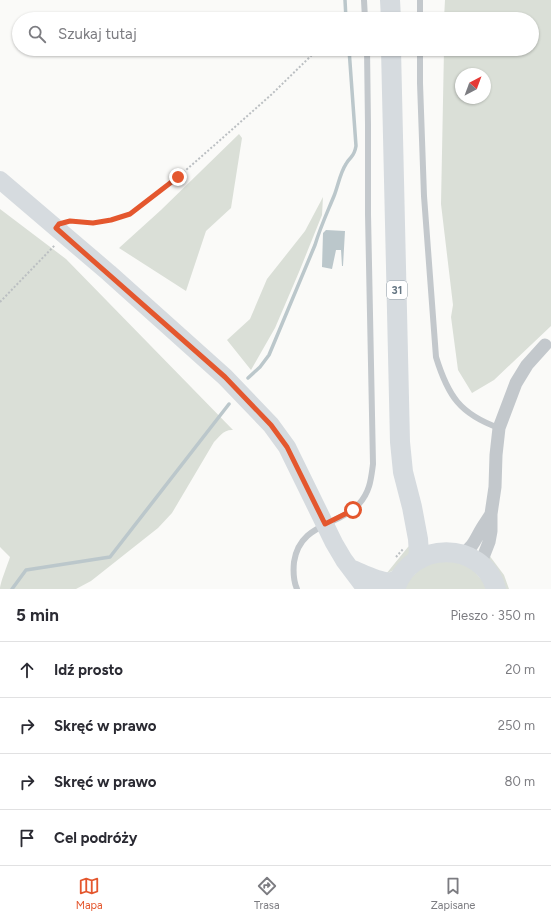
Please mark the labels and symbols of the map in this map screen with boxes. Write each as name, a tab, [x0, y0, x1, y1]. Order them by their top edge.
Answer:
north arrow	[455, 68, 491, 104]
route end	[169, 168, 187, 186]
road number: 31	[387, 281, 407, 299]
route start	[344, 501, 362, 519]

